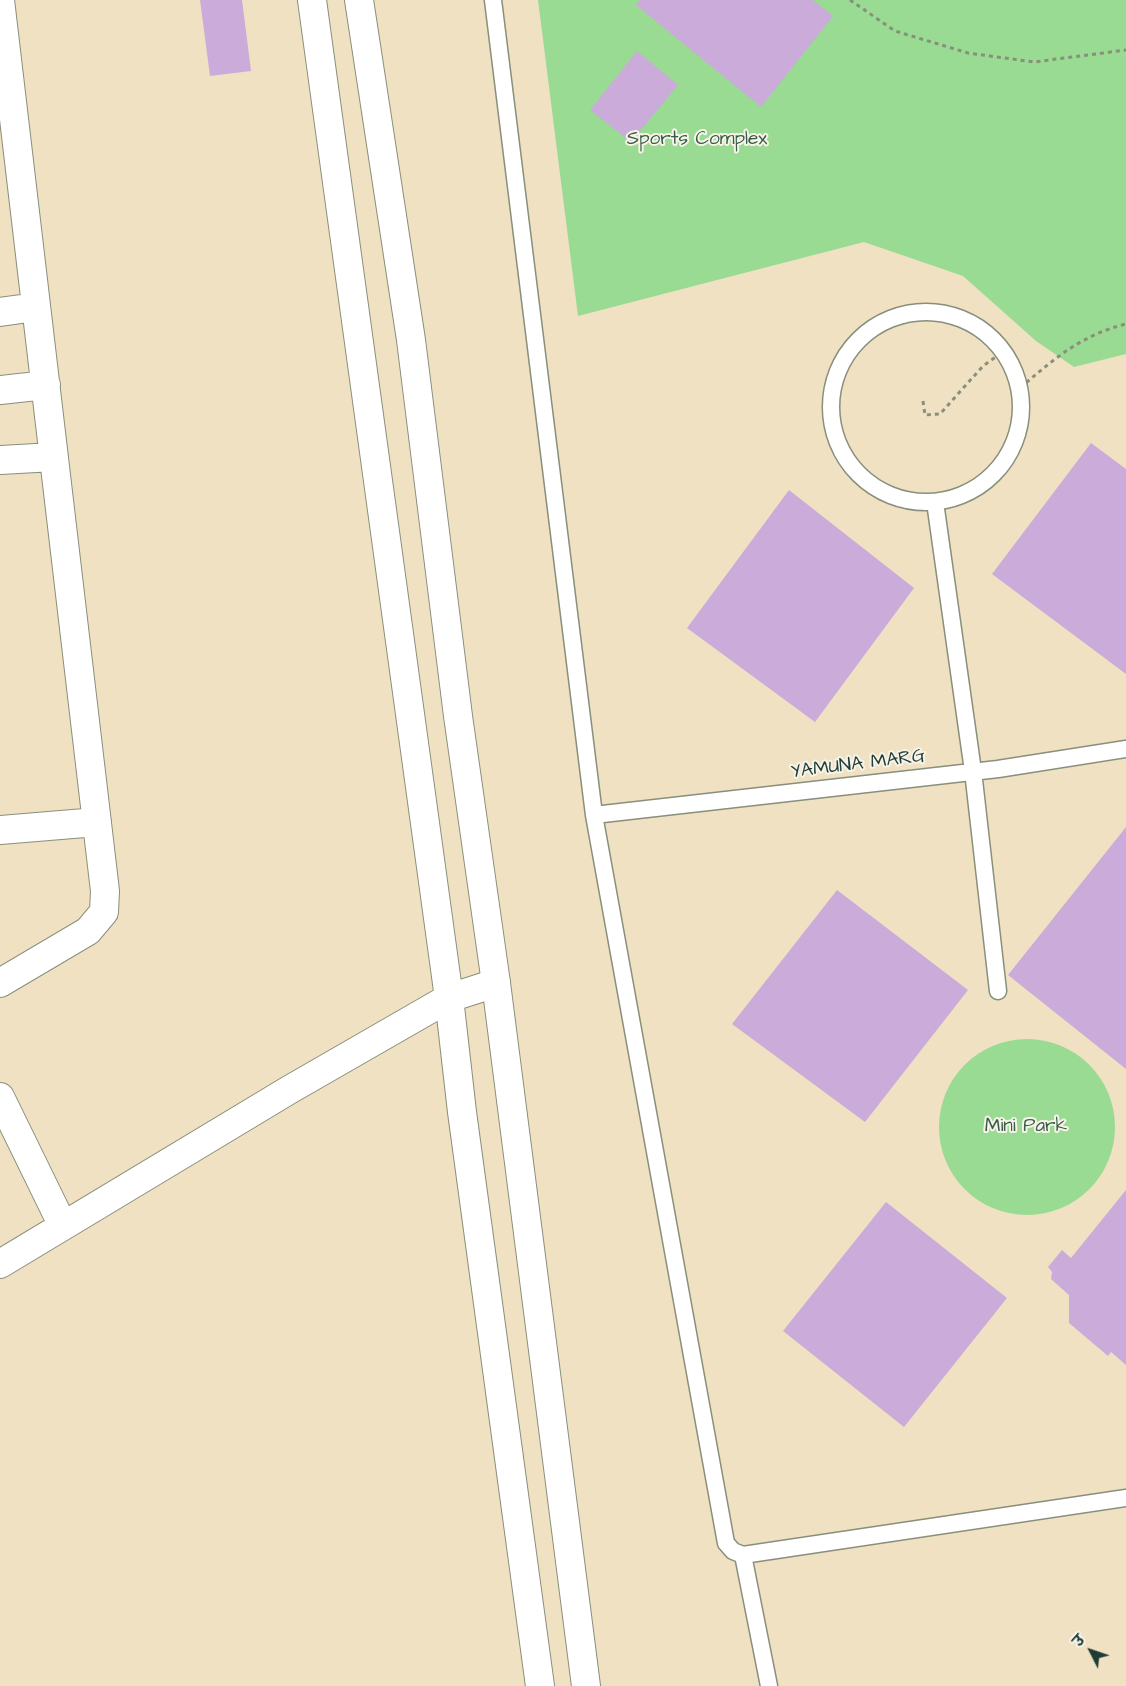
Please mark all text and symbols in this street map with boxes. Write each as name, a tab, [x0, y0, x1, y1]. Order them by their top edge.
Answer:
park label: Sports Complex	[627, 129, 767, 151]
street label: YAMUNA MARG	[790, 745, 926, 785]
park label: Mini Park	[985, 1116, 1067, 1138]
north arrow	[1066, 1626, 1116, 1676]
text: उ	[1069, 1631, 1090, 1651]

